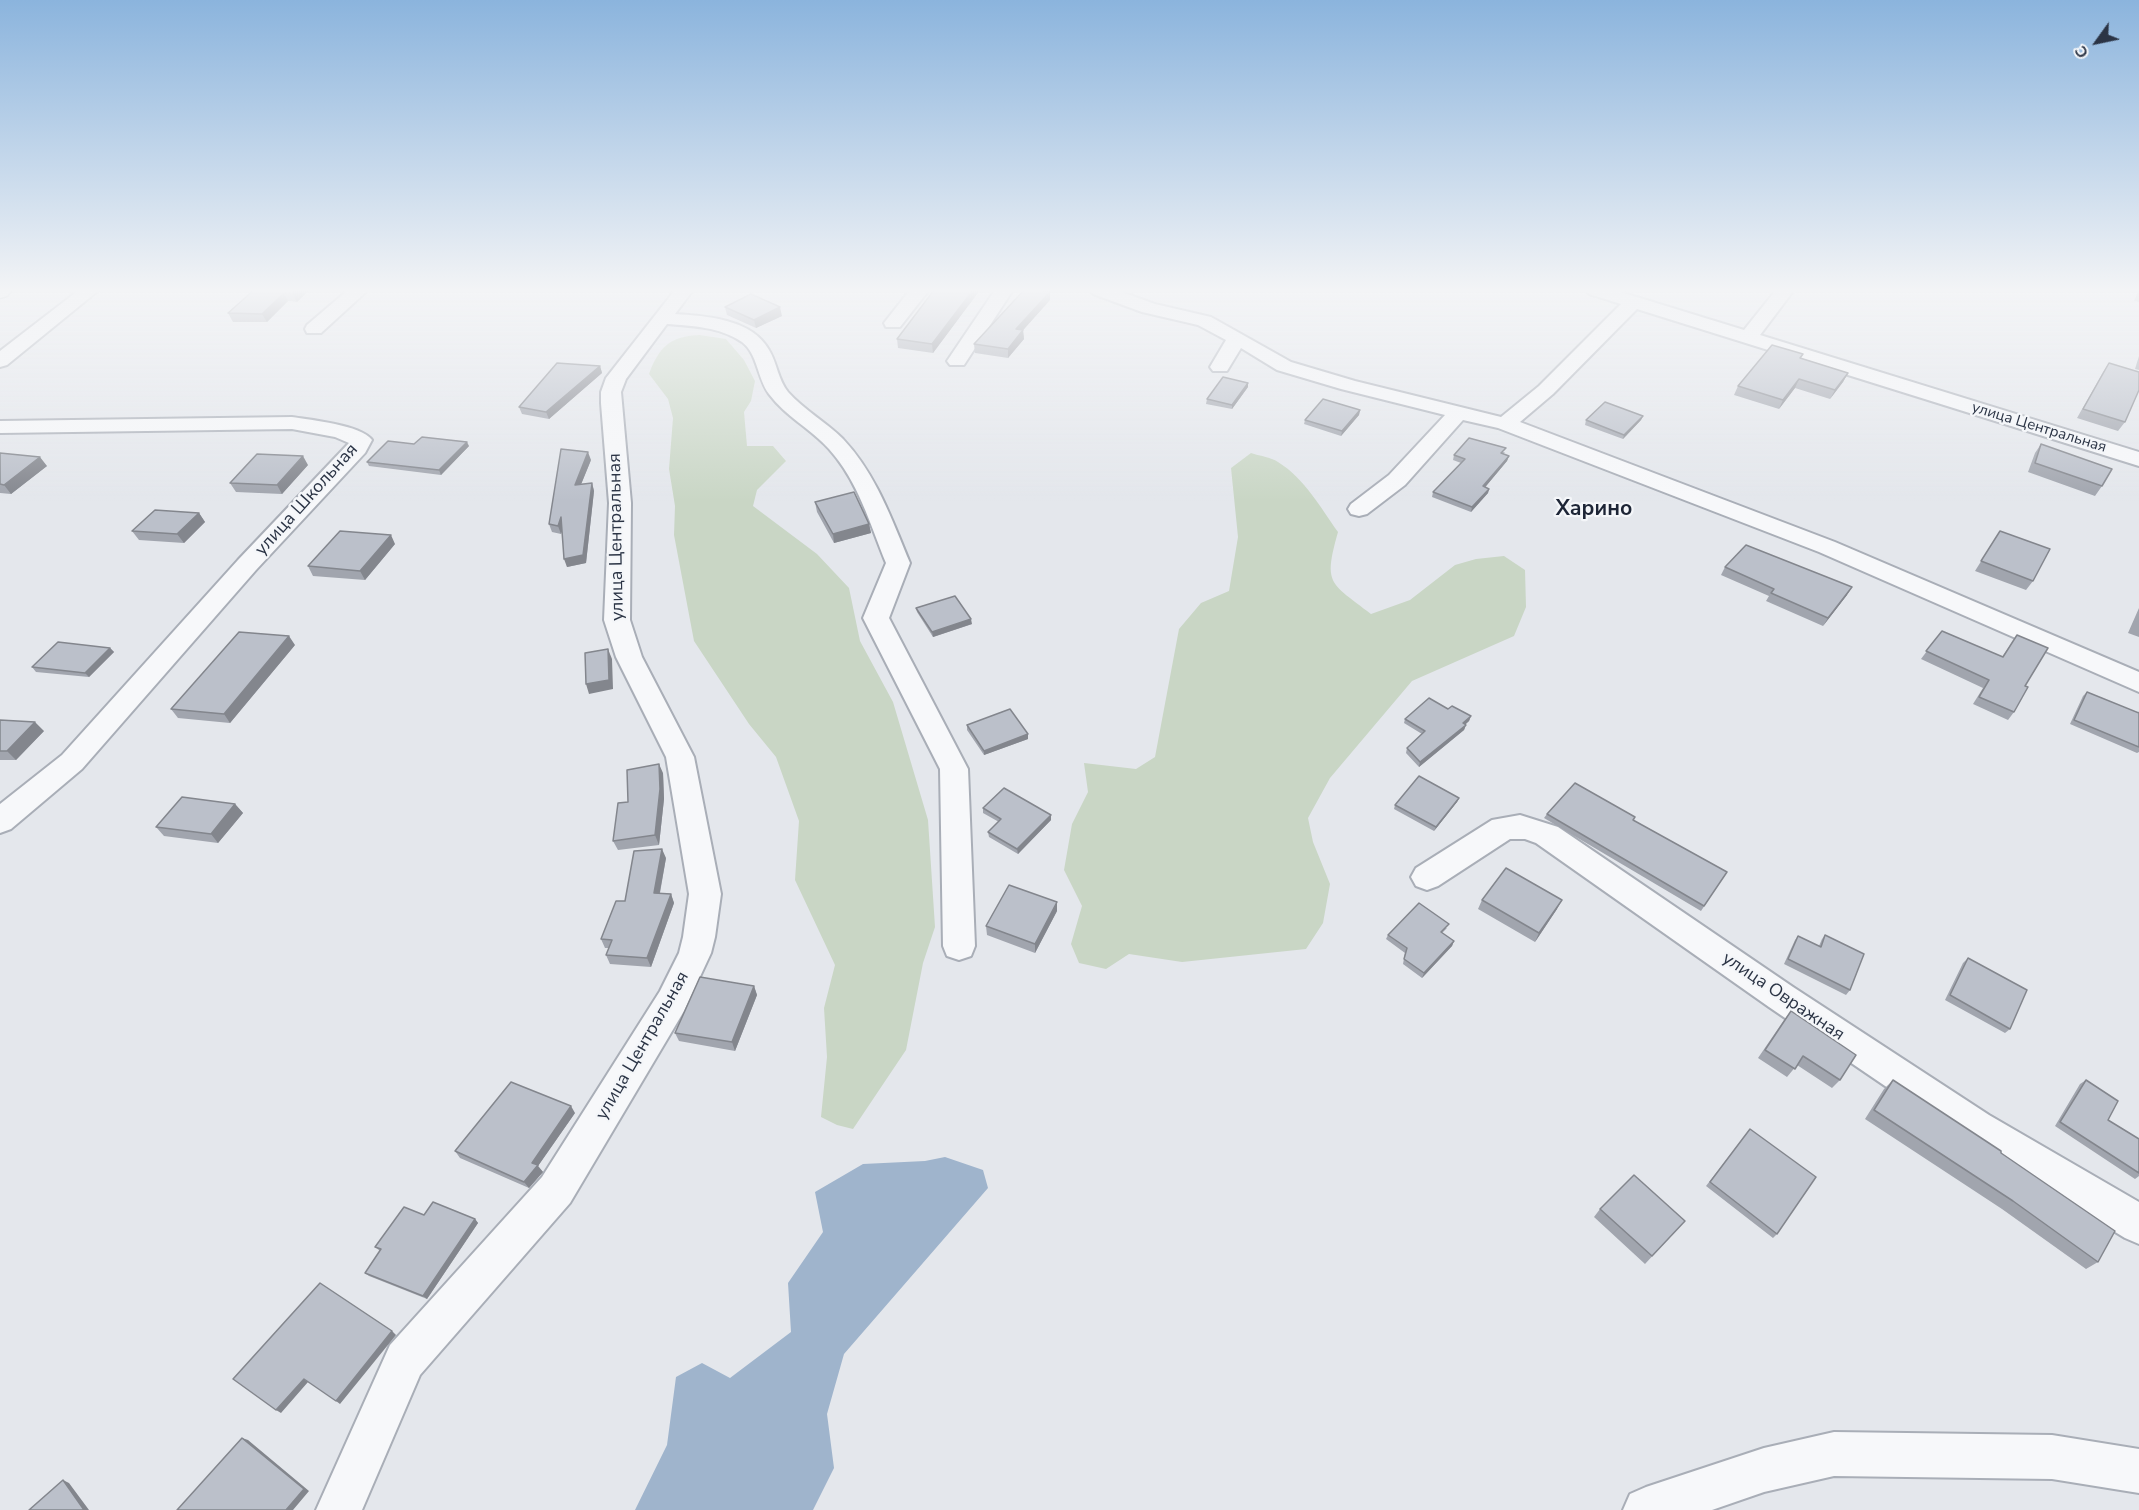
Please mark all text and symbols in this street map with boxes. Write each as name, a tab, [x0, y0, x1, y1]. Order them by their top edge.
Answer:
north arrow	[2067, 12, 2127, 72]
text: С	[2070, 41, 2094, 62]
street label: улица Центральная	[1970, 399, 2108, 457]
street label: улица Школьная	[251, 440, 363, 560]
street label: улица Центральная	[605, 453, 629, 621]
district label: Харино	[1556, 497, 1632, 523]
street label: улица Овражная	[1718, 948, 1848, 1046]
street label: улица Центральная	[592, 968, 694, 1124]

